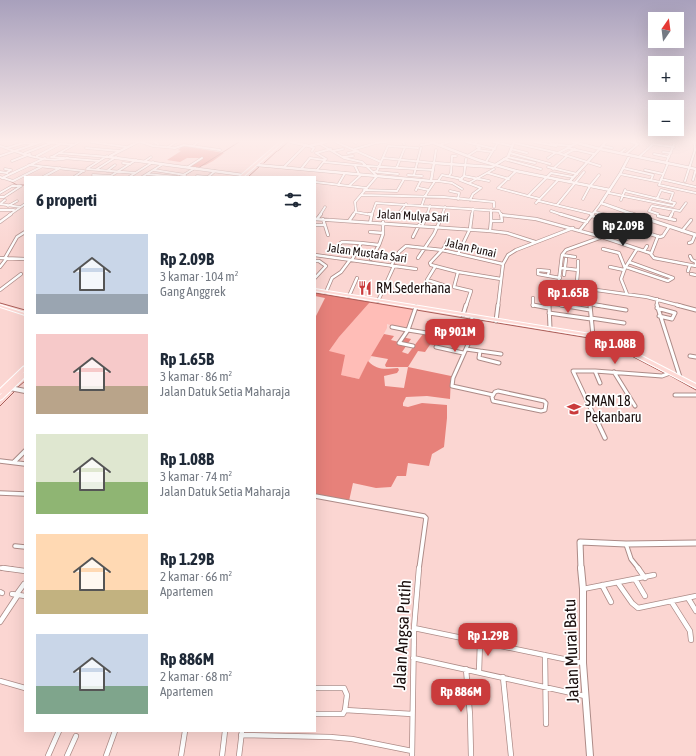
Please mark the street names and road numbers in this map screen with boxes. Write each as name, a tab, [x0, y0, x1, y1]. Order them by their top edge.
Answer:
street label: Jalan Mulya Sari	[377, 207, 449, 225]
street label: Jalan Punai	[444, 235, 498, 261]
street label: Jalan Mustafa Sari	[326, 240, 408, 266]
street label: Jalan Angsa Putih	[389, 580, 415, 690]
street label: Jalan Murai Batu	[559, 599, 583, 703]

